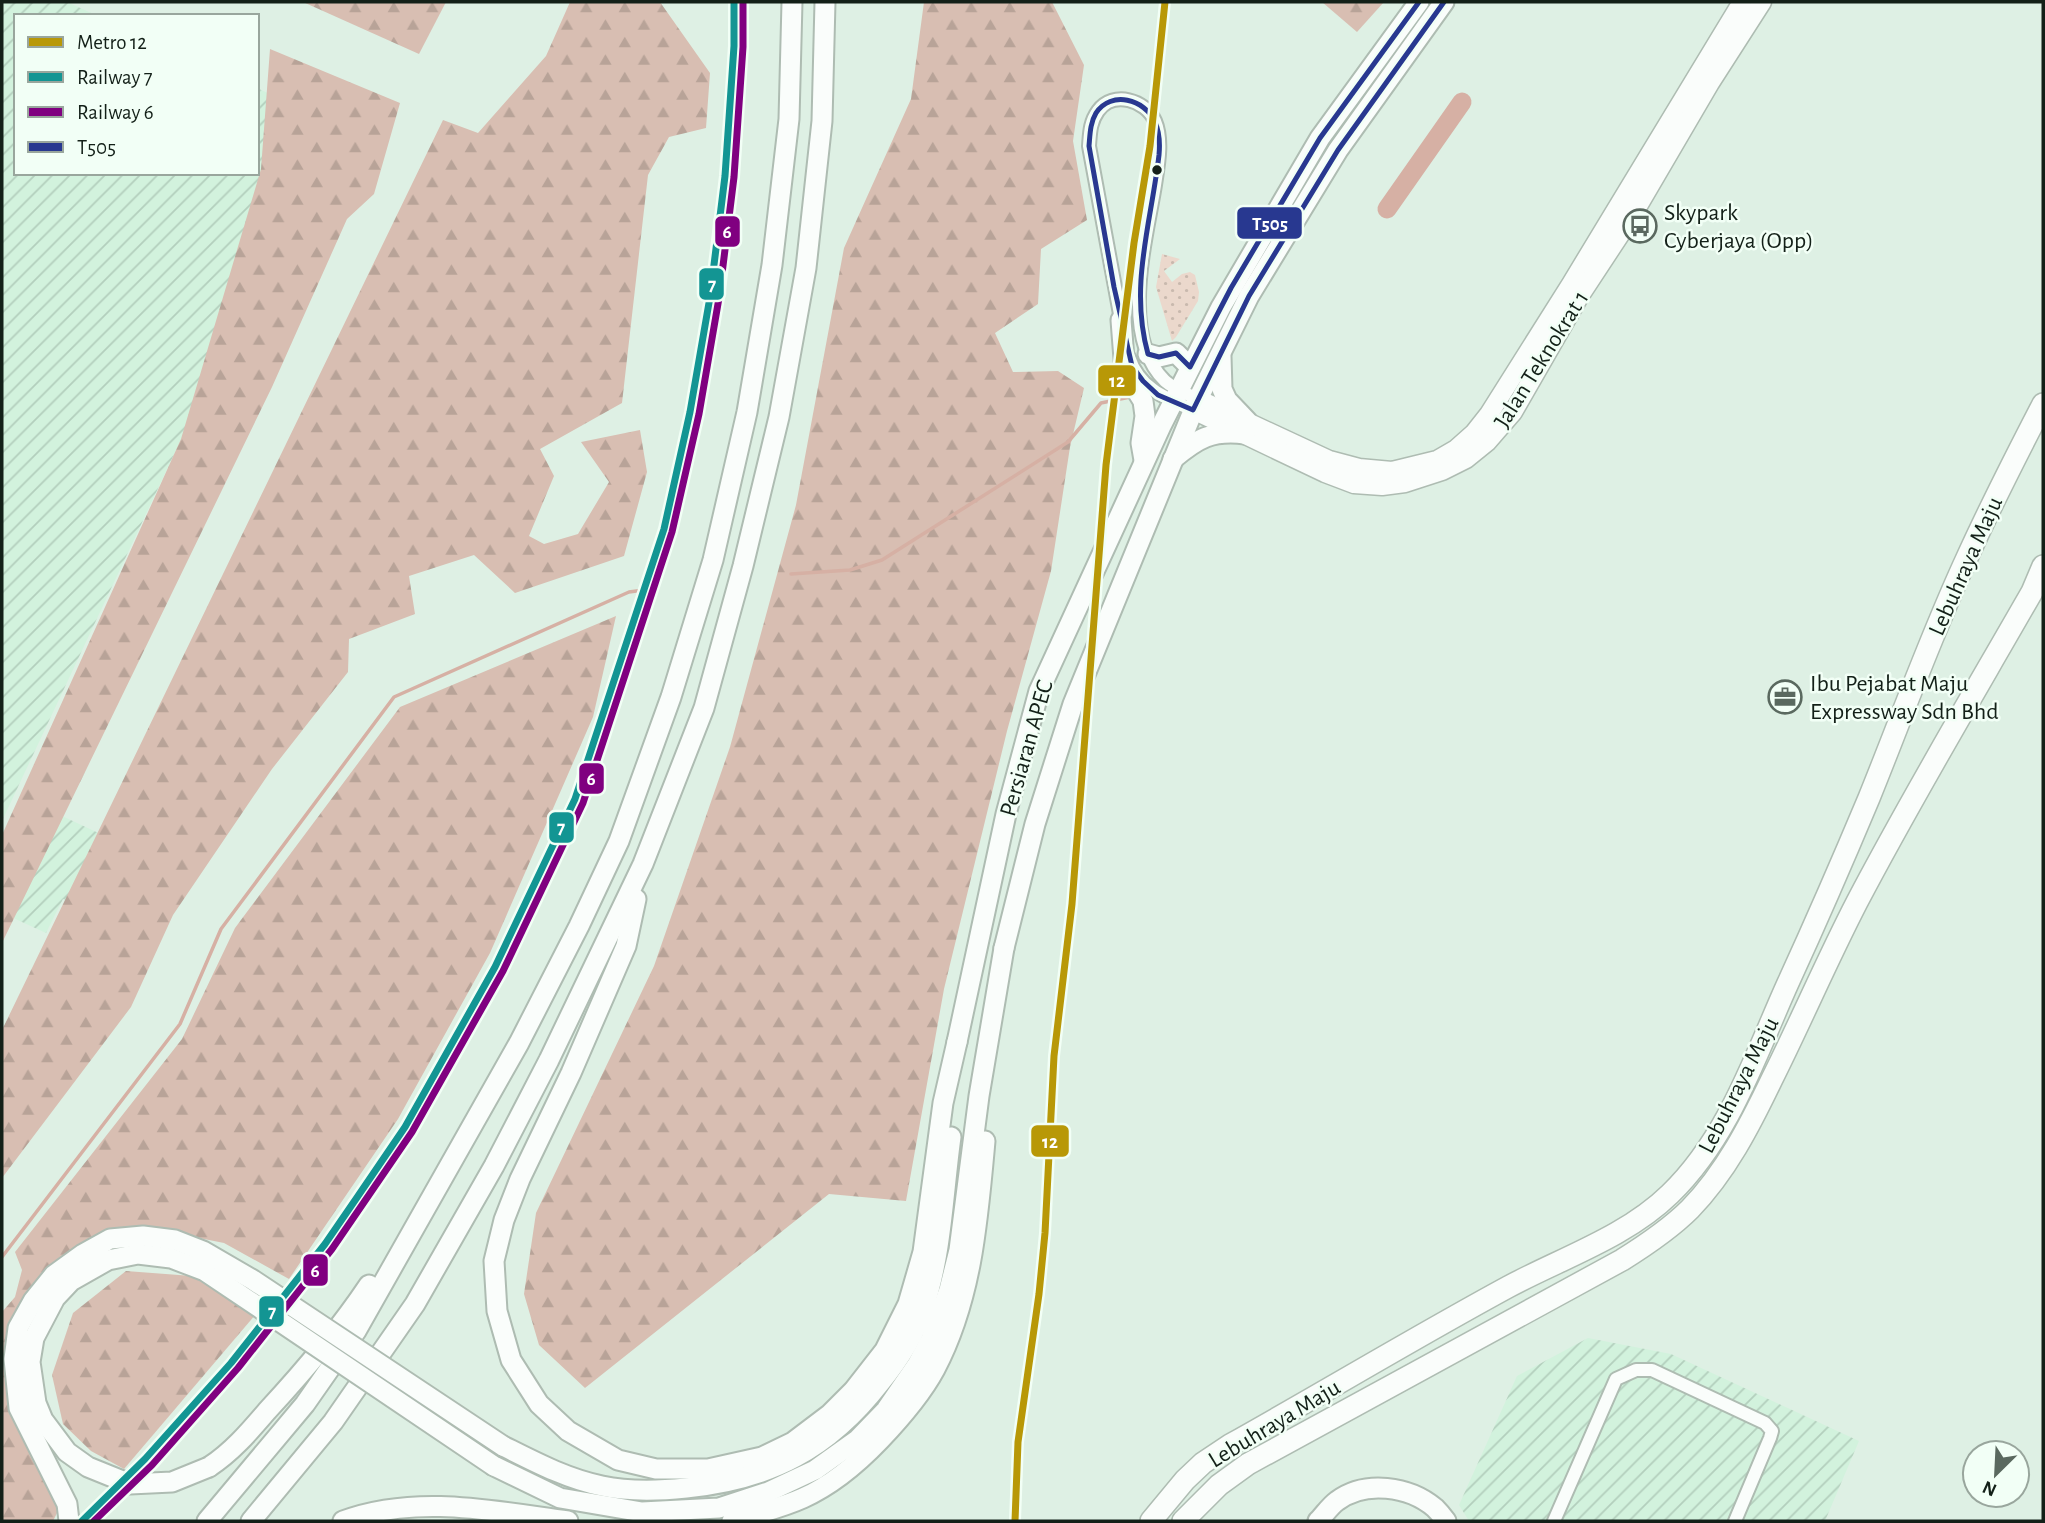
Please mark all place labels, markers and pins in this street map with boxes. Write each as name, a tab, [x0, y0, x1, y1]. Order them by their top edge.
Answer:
unlabelled marker	[1150, 163, 1164, 177]
place label: Skypark Cyberjaya (Opp)	[1664, 201, 1814, 253]
bus stop icon: Skypark Cyberjaya (Opp)	[1621, 207, 1659, 245]
place label: Ibu Pejabat Maju Expressway Sdn Bhd	[1810, 672, 1999, 724]
office icon: Ibu Pejabat Maju Expressway Sdn Bhd	[1766, 678, 1804, 716]

